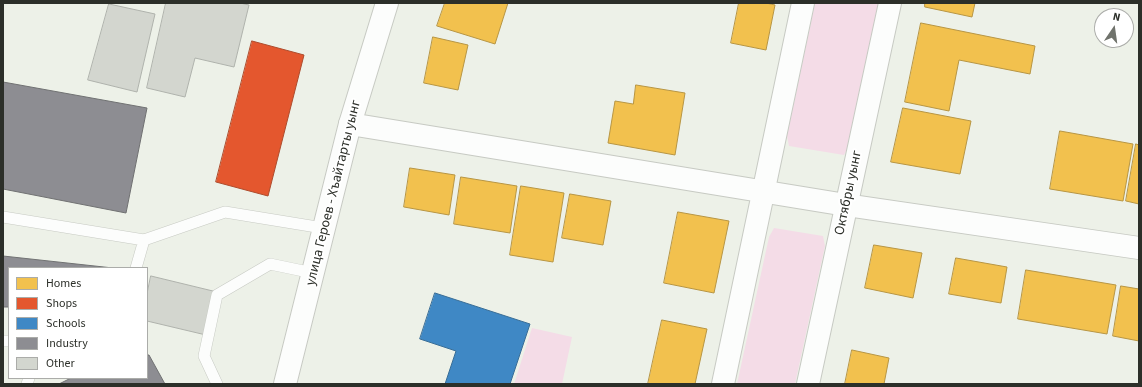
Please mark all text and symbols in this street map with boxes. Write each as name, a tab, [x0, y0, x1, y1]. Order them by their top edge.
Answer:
north arrow	[1094, 8, 1134, 48]
text: N	[1111, 9, 1122, 25]
street label: улица Героев - Хъайтарты уынг	[303, 99, 365, 287]
street label: Октябры уынг	[832, 149, 866, 237]
legend	[8, 267, 148, 379]
text: Homes	[46, 275, 81, 292]
text: Shops	[46, 295, 77, 312]
text: Schools	[46, 315, 86, 332]
text: Industry	[46, 335, 88, 352]
text: Other	[46, 355, 75, 372]

